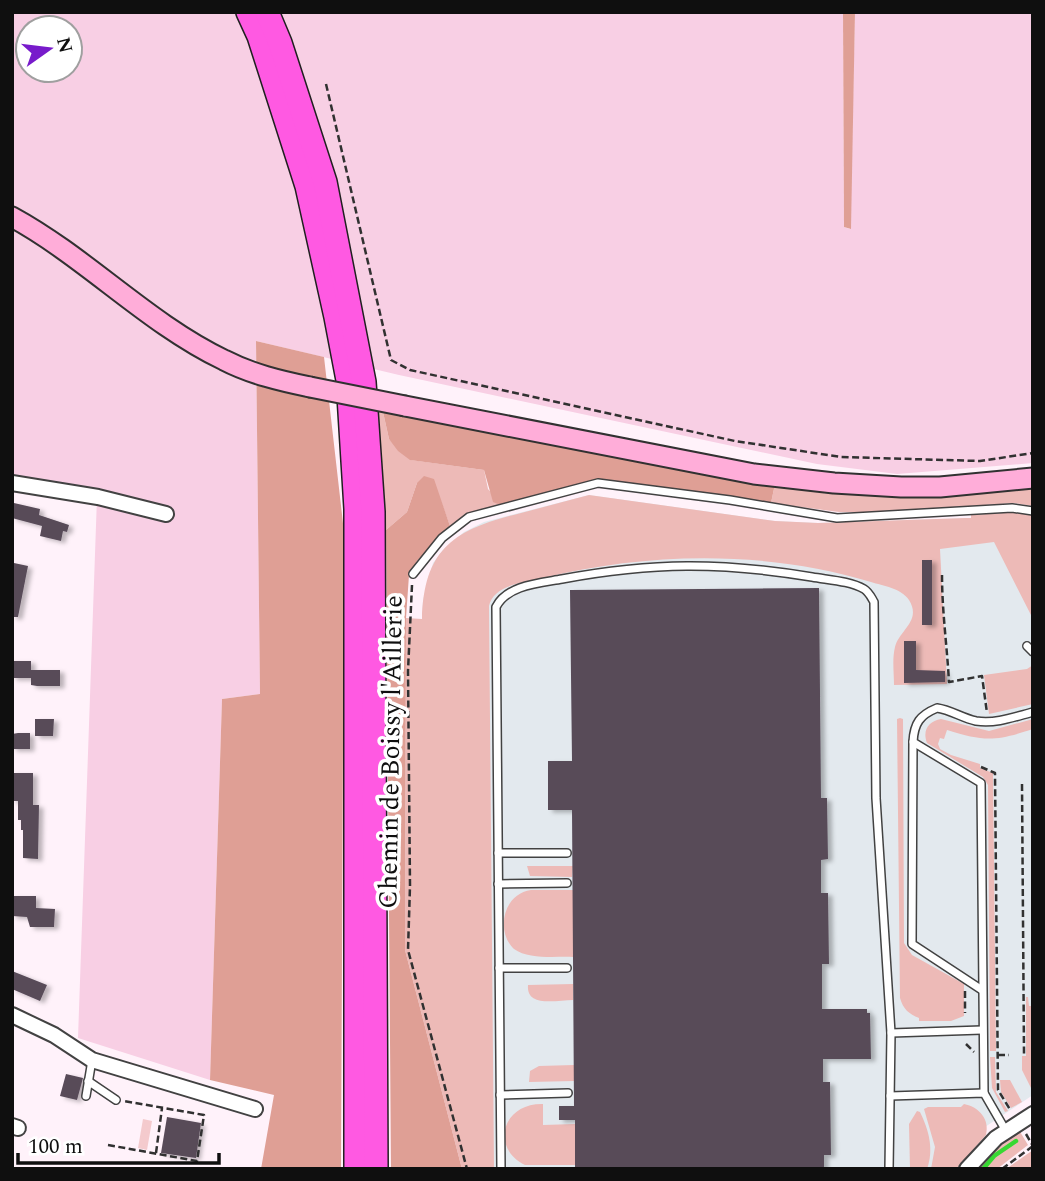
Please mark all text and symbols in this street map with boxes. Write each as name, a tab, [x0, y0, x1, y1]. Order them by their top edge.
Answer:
north arrow	[14, 14, 84, 84]
text: N	[48, 34, 80, 56]
street label: Chemin de Boissy l'Aillerie	[368, 595, 414, 909]
scale bar	[18, 1122, 219, 1166]
text: 100 m	[28, 1131, 83, 1163]

